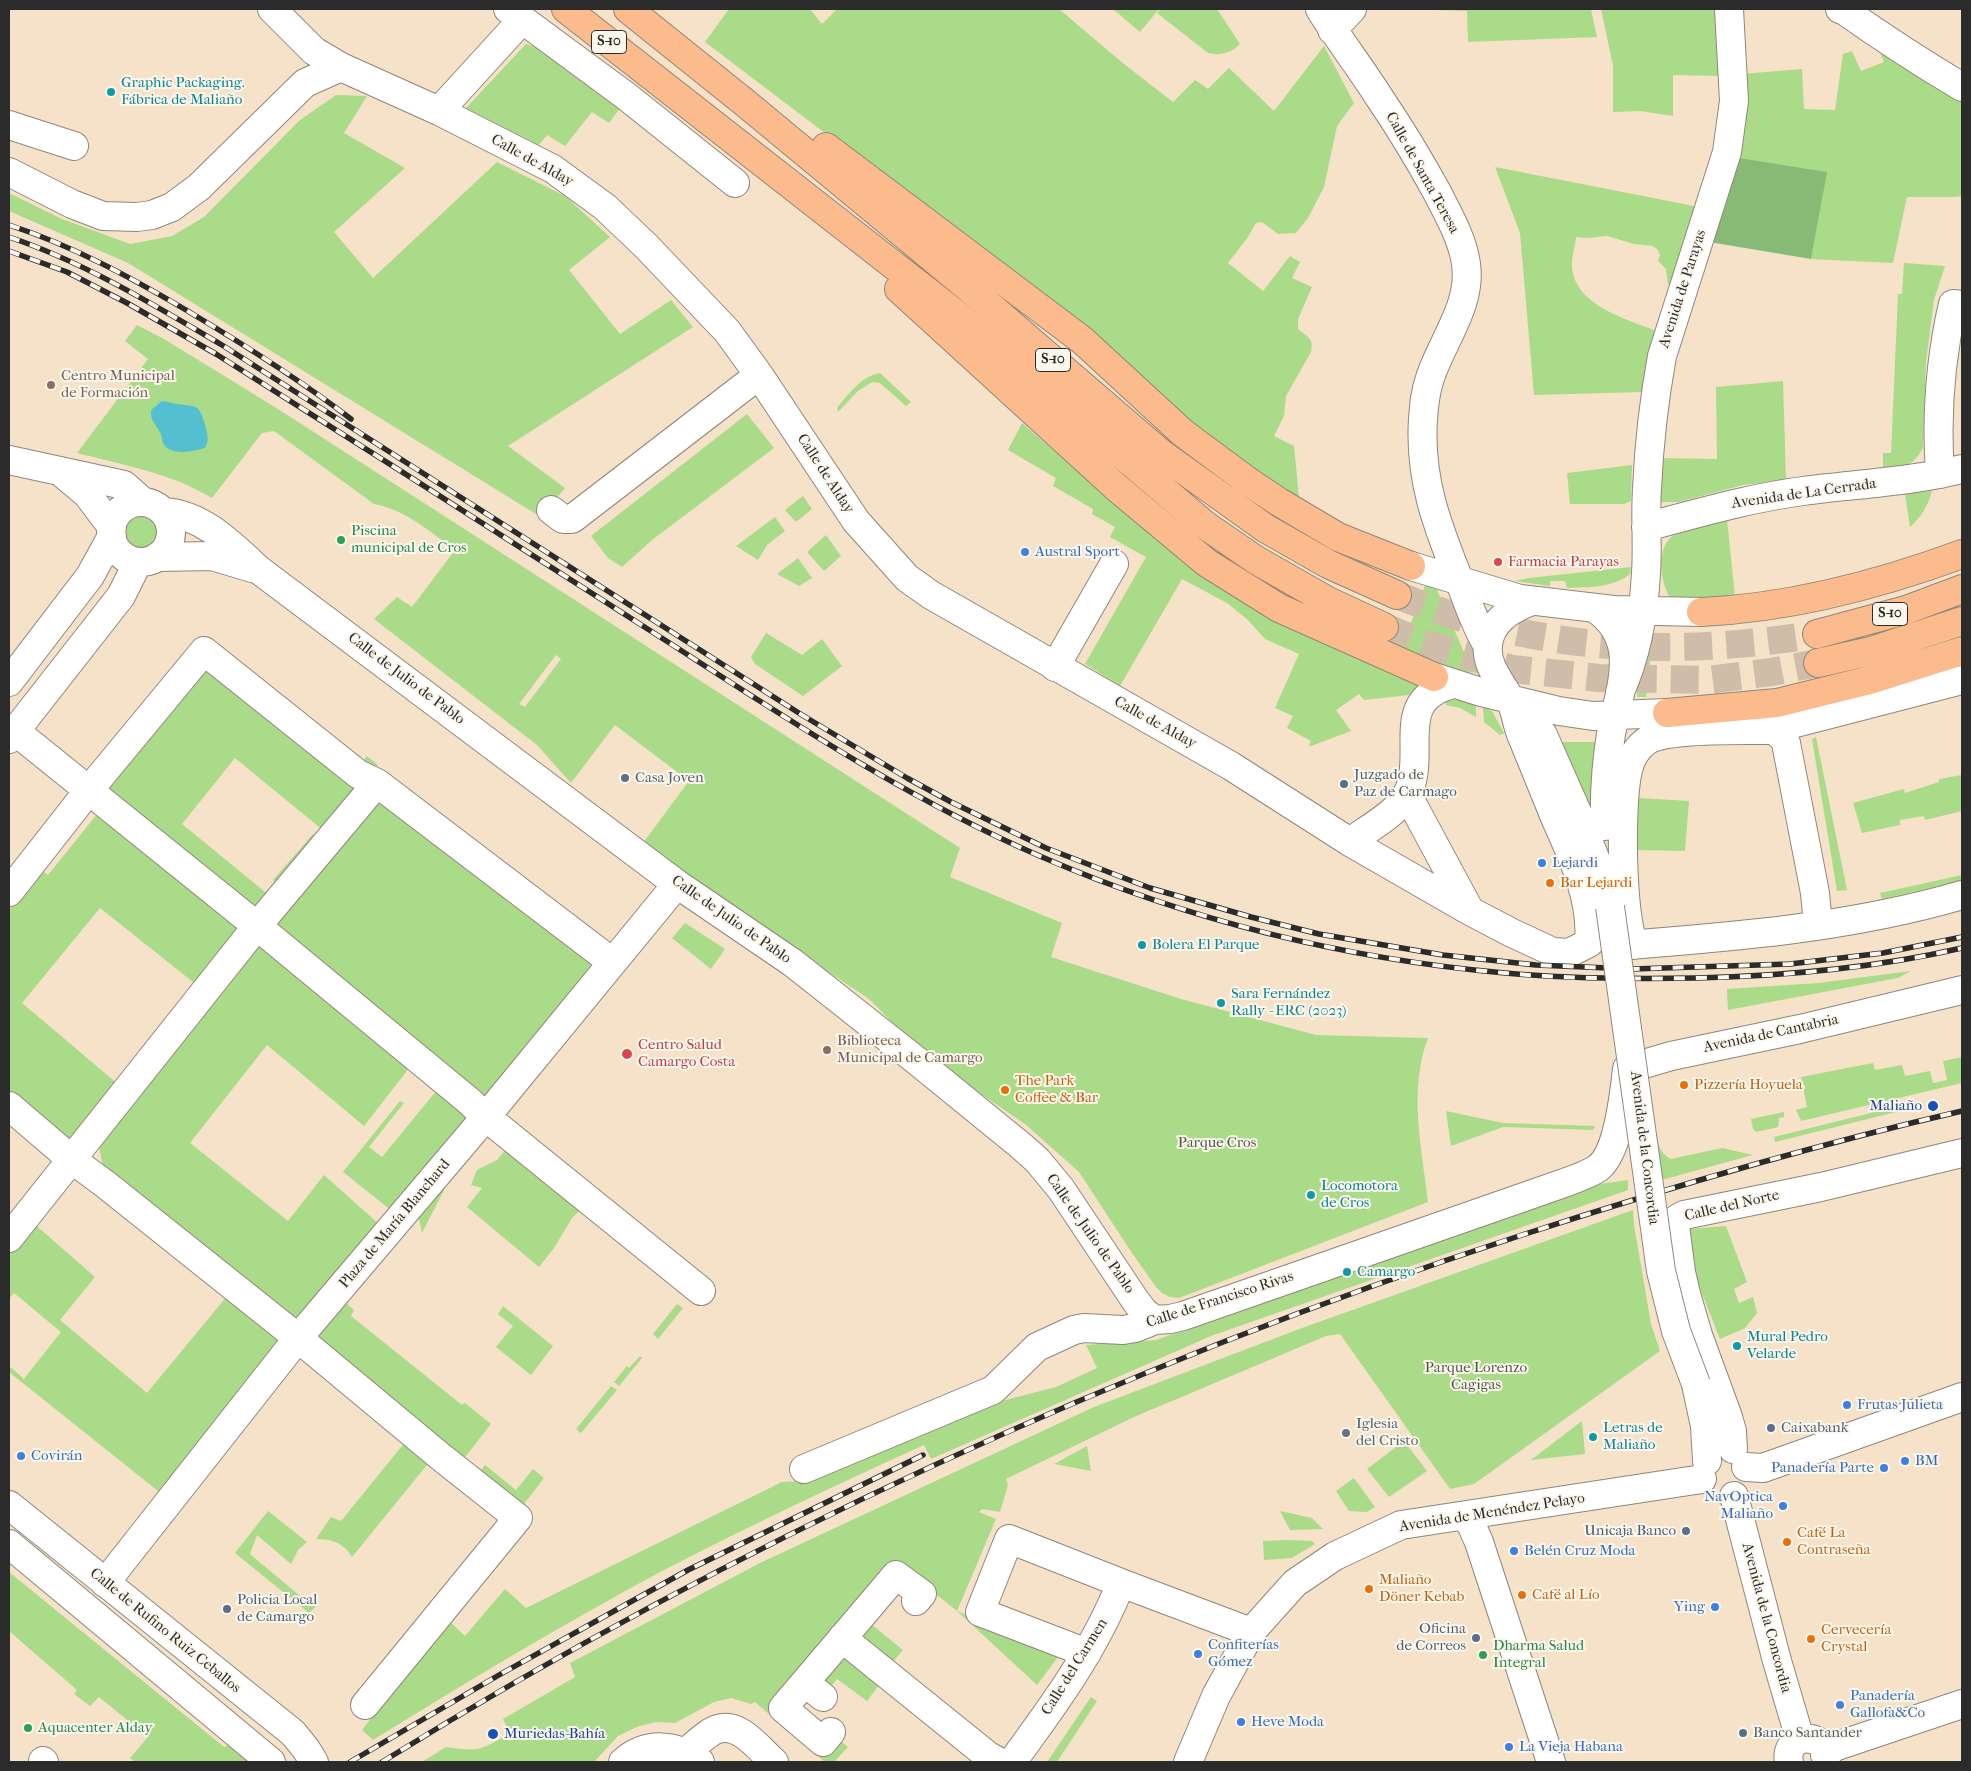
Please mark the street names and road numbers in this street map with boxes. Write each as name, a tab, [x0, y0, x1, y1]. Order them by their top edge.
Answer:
road number: S-10	[592, 31, 626, 54]
street label: Calle de Santa Teresa	[1381, 109, 1463, 237]
street label: Calle de Alday	[488, 131, 576, 191]
street label: Avenida de Parayas	[1655, 228, 1711, 350]
road number: S-10	[1036, 348, 1070, 372]
street label: Calle de Alday	[793, 431, 857, 517]
street label: Avenida de La Cerrada	[1731, 475, 1877, 513]
road number: S-10	[1872, 602, 1908, 626]
street label: Calle de Julio de Pablo	[344, 629, 468, 729]
street label: Calle de Alday	[1111, 693, 1199, 753]
street label: Calle de Julio de Pablo	[668, 872, 794, 968]
street label: Avenida de Cantabria	[1702, 1011, 1840, 1057]
street label: Avenida de la Concordia	[1626, 1070, 1662, 1226]
street label: Plaza de María Blanchard	[336, 1156, 454, 1292]
street label: Calle de Julio de Pablo	[1042, 1171, 1138, 1297]
street label: Calle del Norte	[1683, 1186, 1781, 1226]
street label: Calle de Francisco Rivas	[1144, 1268, 1296, 1332]
street label: Avenida de Menéndez Pelayo	[1398, 1489, 1586, 1537]
street label: Avenida de la Concordia	[1737, 1541, 1795, 1695]
street label: Calle de Rufino Ruiz Ceballos	[86, 1565, 244, 1697]
street label: Calle del Carmen	[1038, 1615, 1112, 1719]

